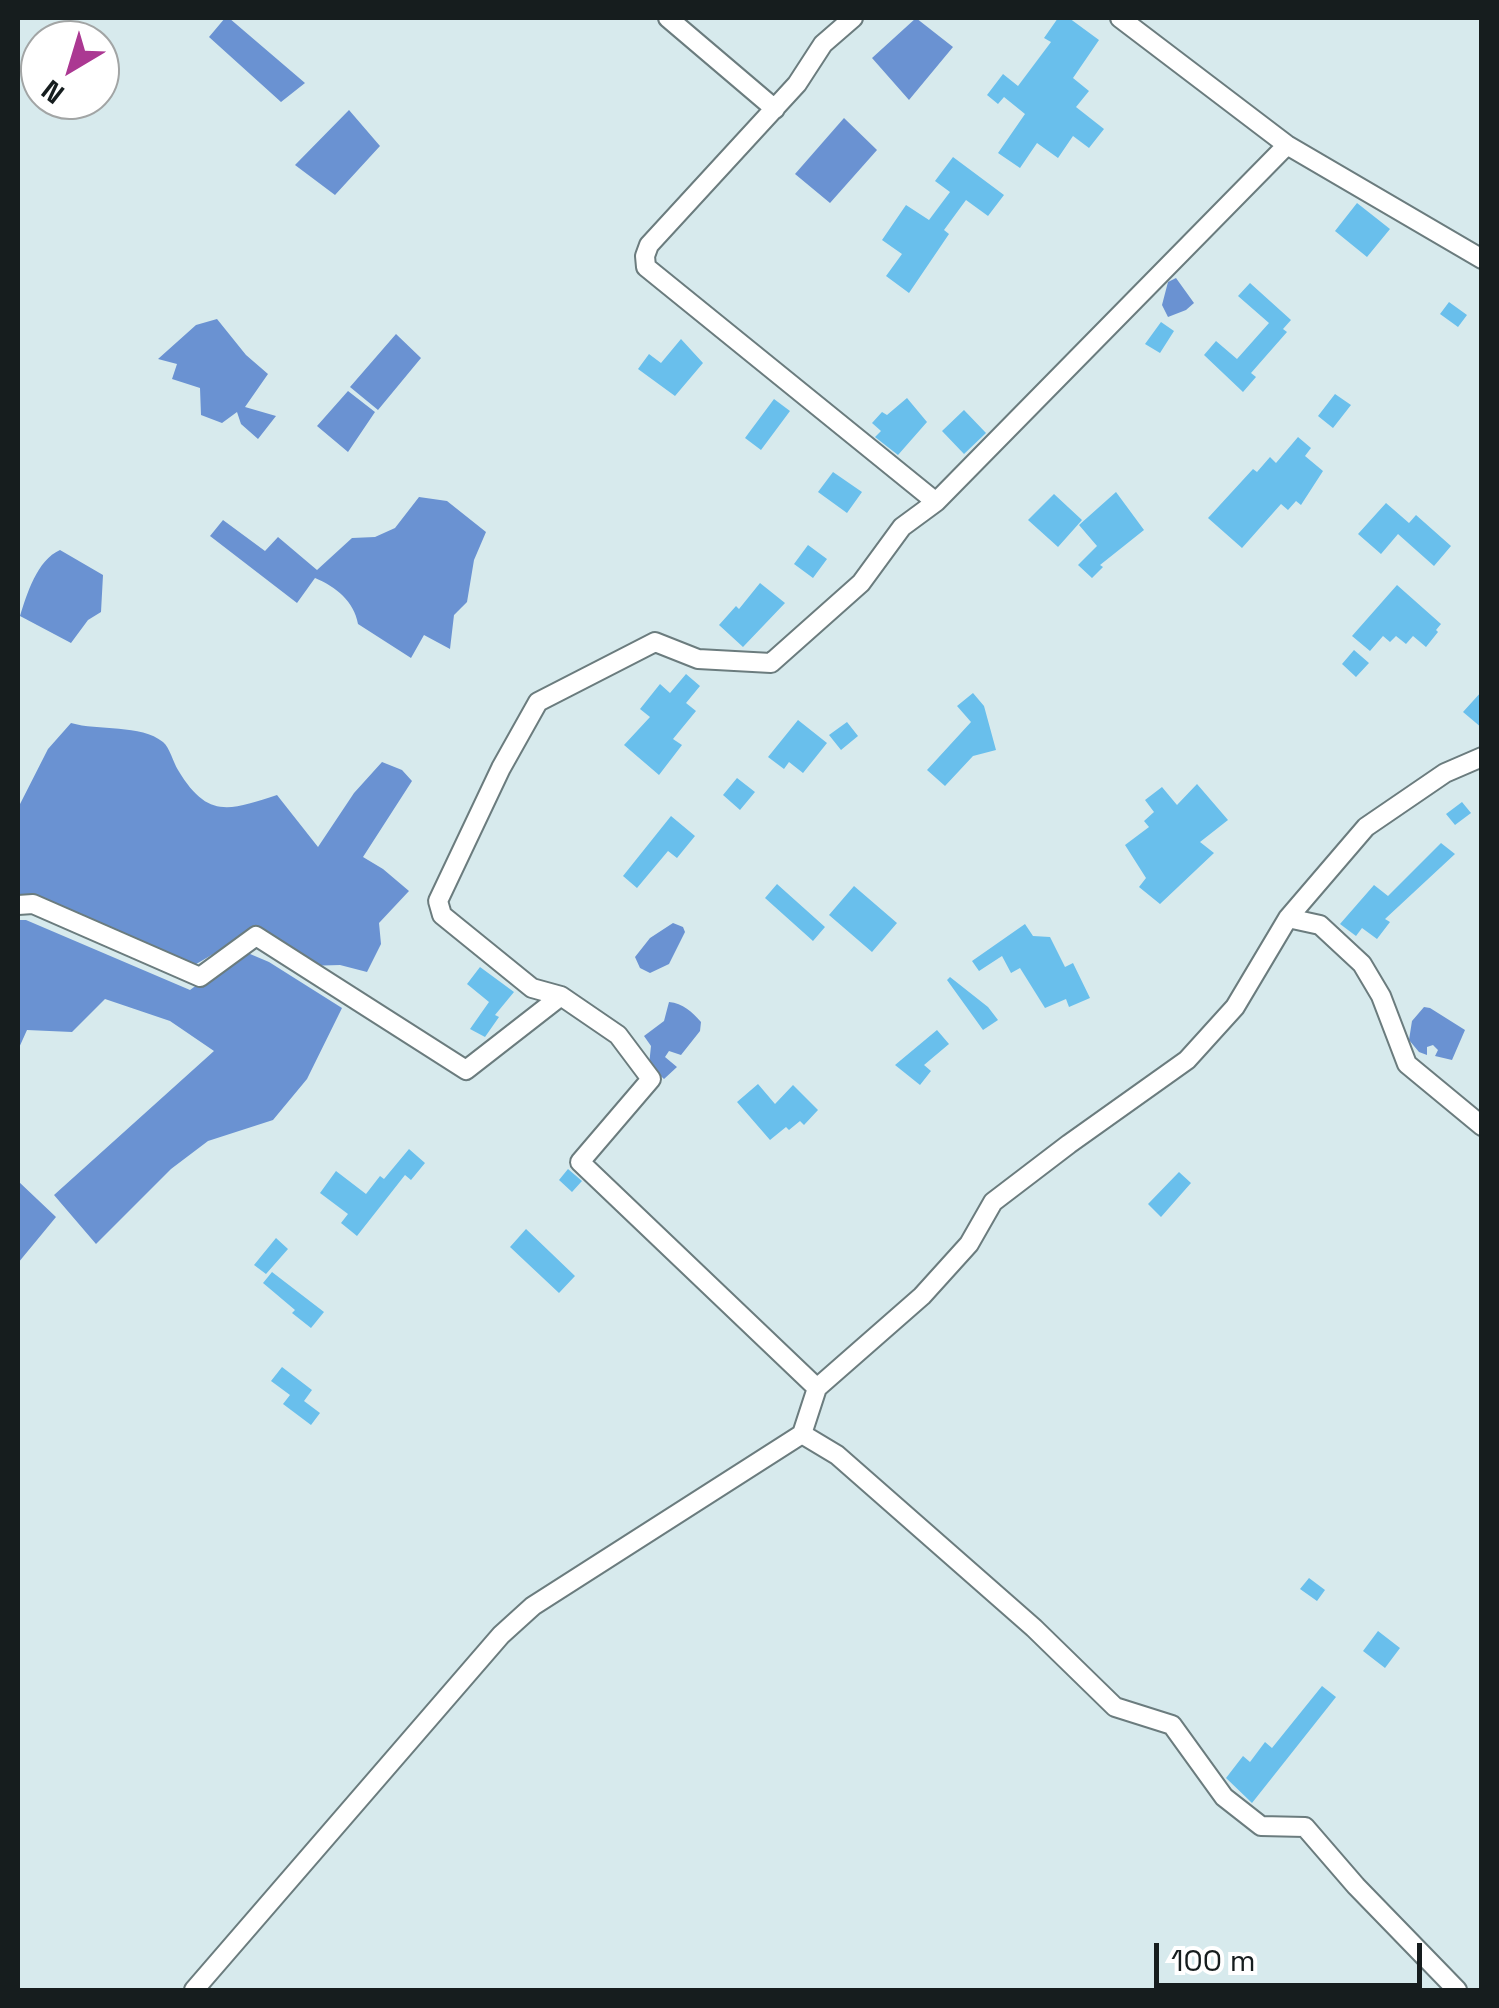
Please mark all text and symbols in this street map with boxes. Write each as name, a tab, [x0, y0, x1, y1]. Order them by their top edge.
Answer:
north arrow	[20, 20, 120, 120]
text: N	[34, 72, 71, 112]
scale bar	[1159, 1923, 1426, 1985]
text: 100 m	[1171, 1941, 1256, 1980]

